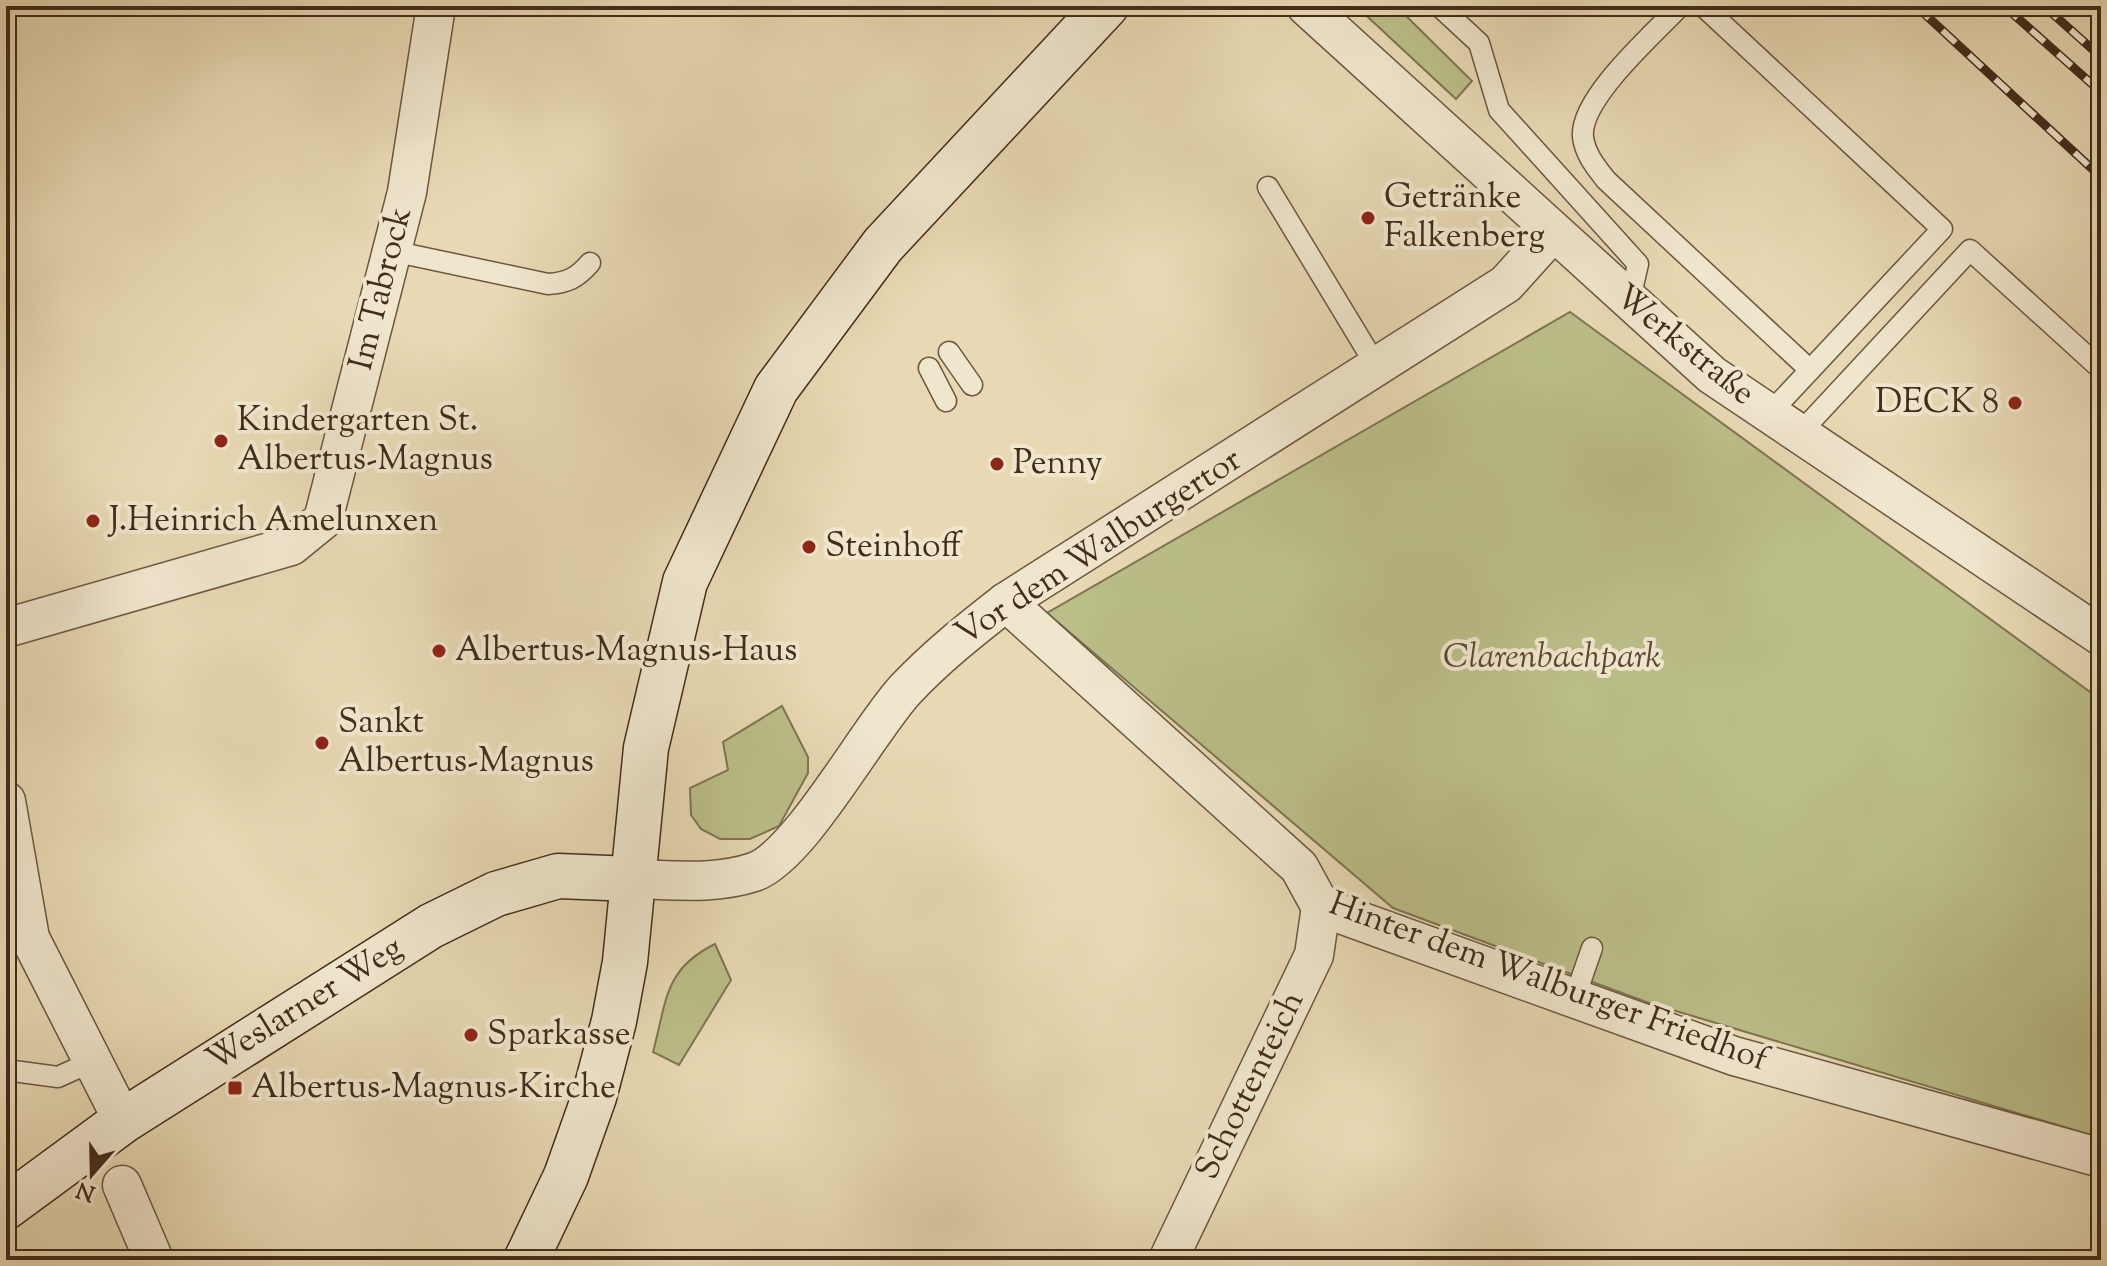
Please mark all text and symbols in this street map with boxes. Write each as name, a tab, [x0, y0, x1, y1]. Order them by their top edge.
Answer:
place label: Getränke Falkenberg	[1384, 174, 1545, 262]
street label: Im Tabrock	[338, 202, 426, 376]
marker: Getränke Falkenberg	[1359, 209, 1377, 227]
street label: Werkstraße	[1603, 274, 1765, 418]
place label: DECK 8	[1875, 379, 1999, 428]
marker: DECK 8	[2006, 394, 2024, 412]
place label: Kindergarten St. Albertus-Magnus	[237, 397, 493, 485]
marker: Kindergarten St. Albertus-Magnus	[212, 432, 230, 450]
street label: Vor dem Walburgertor	[946, 437, 1252, 659]
place label: Penny	[1013, 440, 1103, 489]
marker: Penny	[988, 455, 1006, 473]
place label: J.Heinrich Amelunxen	[107, 497, 438, 546]
marker: J.Heinrich Amelunxen	[84, 512, 102, 530]
place label: Steinhoff	[825, 523, 963, 572]
marker: Steinhoff	[800, 538, 818, 556]
place label: Albertus-Magnus-Haus	[455, 627, 797, 676]
park label: Clarenbachpark	[1443, 634, 1661, 683]
marker: Albertus-Magnus-Haus	[430, 642, 448, 660]
place label: Sankt Albertus-Magnus	[338, 699, 594, 787]
marker: Sankt Albertus-Magnus	[313, 734, 331, 752]
street label: Hinter dem Walburger Friedhof	[1322, 881, 1775, 1086]
street label: Weslarner Weg	[197, 925, 413, 1085]
street label: Schottenteich	[1184, 983, 1318, 1189]
place label: Sparkasse	[487, 1011, 631, 1060]
marker: Sparkasse	[462, 1026, 480, 1044]
place label: Albertus-Magnus-Kirche	[251, 1064, 616, 1113]
marker: Albertus-Magnus-Kirche	[226, 1079, 244, 1097]
north arrow	[52, 1134, 132, 1214]
text: N	[72, 1172, 100, 1208]

